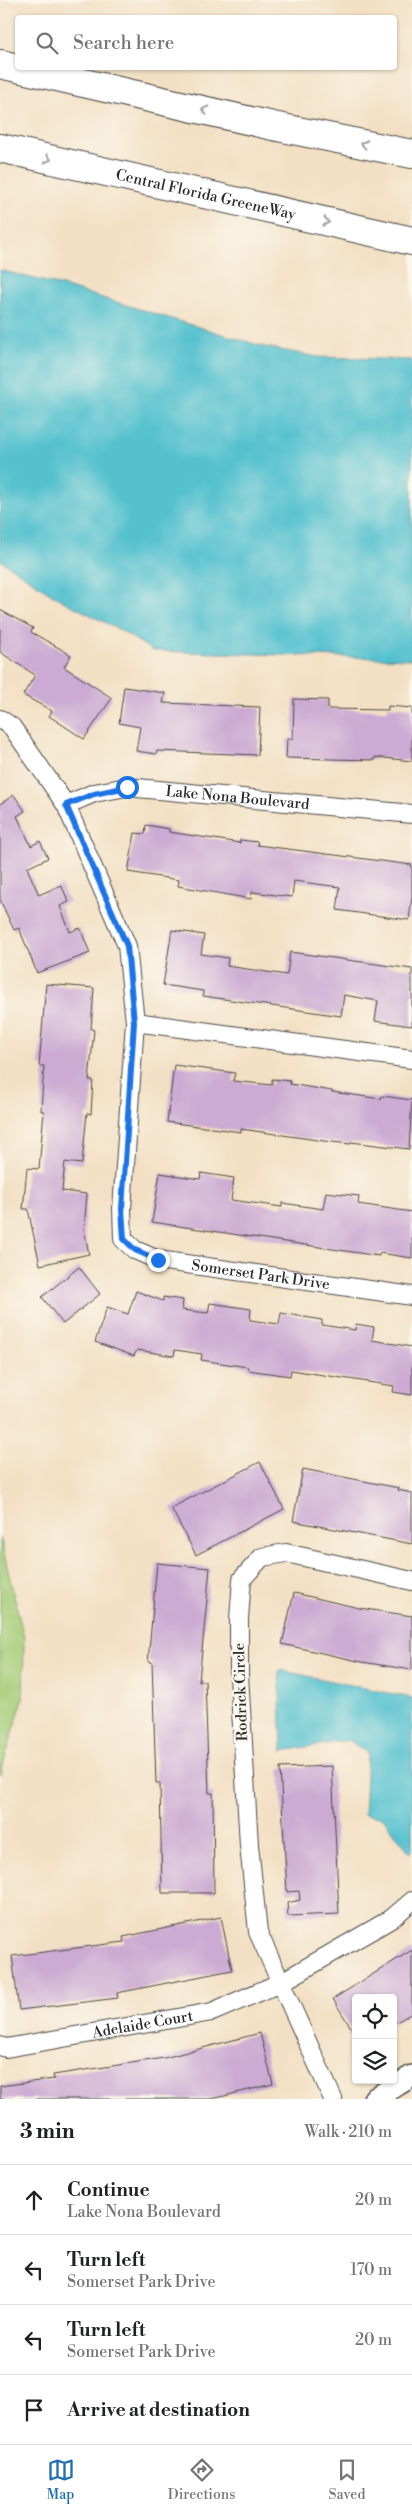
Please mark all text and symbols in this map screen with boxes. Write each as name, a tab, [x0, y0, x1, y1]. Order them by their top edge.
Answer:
search box	[15, 15, 397, 70]
icon: search	[33, 29, 61, 57]
text: Search here	[73, 31, 174, 55]
one-way arrow	[201, 106, 210, 116]
one-way arrow	[360, 139, 369, 150]
one-way arrow	[43, 153, 52, 164]
street label: Central Florida GreeneWay	[114, 165, 298, 224]
one-way arrow	[321, 216, 330, 226]
route start	[116, 776, 139, 799]
street label: Lake Nona Boulevard	[165, 781, 311, 814]
route end	[147, 1249, 170, 1272]
street label: Somerset Park Drive	[190, 1255, 331, 1294]
street label: Rodrick Circle	[230, 1642, 252, 1742]
map controls	[352, 1994, 397, 2084]
button: locate	[352, 1994, 397, 2039]
street label: Adelaide Court	[90, 2006, 195, 2042]
button: layers	[352, 2039, 397, 2084]
text: 3 min	[20, 2119, 75, 2145]
text: Walk · 210 m	[304, 2122, 392, 2142]
text: Continue	[67, 2178, 150, 2202]
icon: ahead	[20, 2186, 48, 2214]
text: 20 m	[355, 2190, 392, 2210]
text: Lake Nona Boulevard	[67, 2202, 221, 2222]
text: Turn left	[67, 2248, 146, 2272]
icon: left	[20, 2256, 48, 2284]
text: 170 m	[350, 2260, 392, 2280]
text: Somerset Park Drive	[67, 2272, 216, 2292]
text: Turn left	[67, 2318, 146, 2342]
icon: left	[20, 2326, 48, 2354]
text: 20 m	[355, 2330, 392, 2350]
text: Somerset Park Drive	[67, 2342, 216, 2362]
icon: arrive	[20, 2396, 48, 2424]
text: Arrive at destination	[67, 2398, 250, 2422]
tab: Map	[47, 2456, 75, 2504]
tab: Directions	[168, 2456, 235, 2504]
tab: Saved	[329, 2456, 365, 2504]

